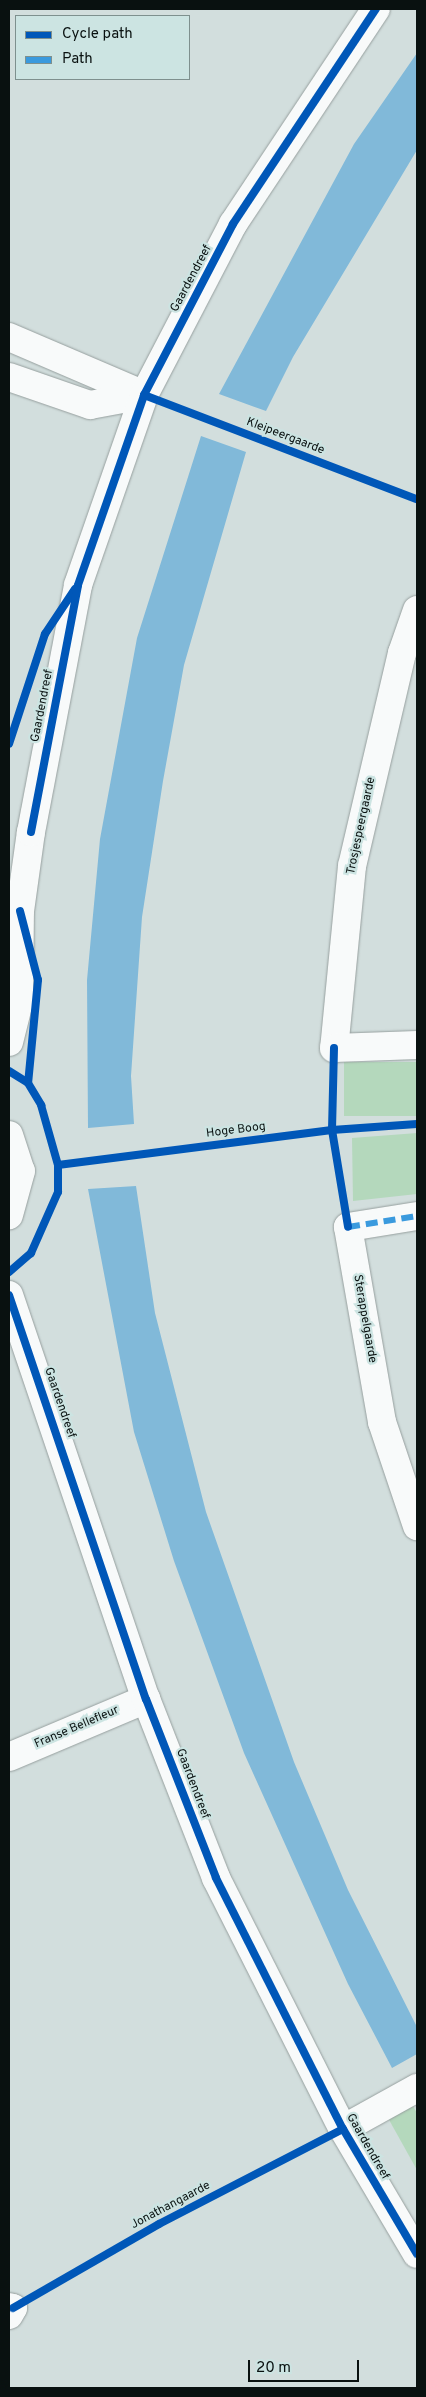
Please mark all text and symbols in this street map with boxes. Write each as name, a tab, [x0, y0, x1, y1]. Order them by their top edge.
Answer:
legend	[15, 15, 190, 80]
text: Cycle path	[62, 25, 133, 44]
text: Path	[62, 50, 93, 69]
street label: Gaardendreef	[168, 243, 216, 315]
street label: Kleipeergaarde	[244, 416, 326, 458]
street label: Gaardendreef	[29, 668, 57, 744]
street label: Trosjespeergaarde	[345, 776, 379, 876]
street label: Hoge Boog	[205, 1120, 267, 1142]
street label: Sterappelgaarde	[349, 1274, 379, 1364]
street label: Gaardendreef	[40, 1366, 78, 1440]
street label: Franse Bellefleur	[33, 1704, 121, 1752]
street label: Gaardendreef	[172, 1747, 212, 1821]
street label: Gaardendreef	[342, 2111, 392, 2183]
street label: Jonathangaarde	[129, 2179, 213, 2233]
scale bar	[251, 2350, 362, 2382]
text: 20 m	[256, 2359, 291, 2378]

